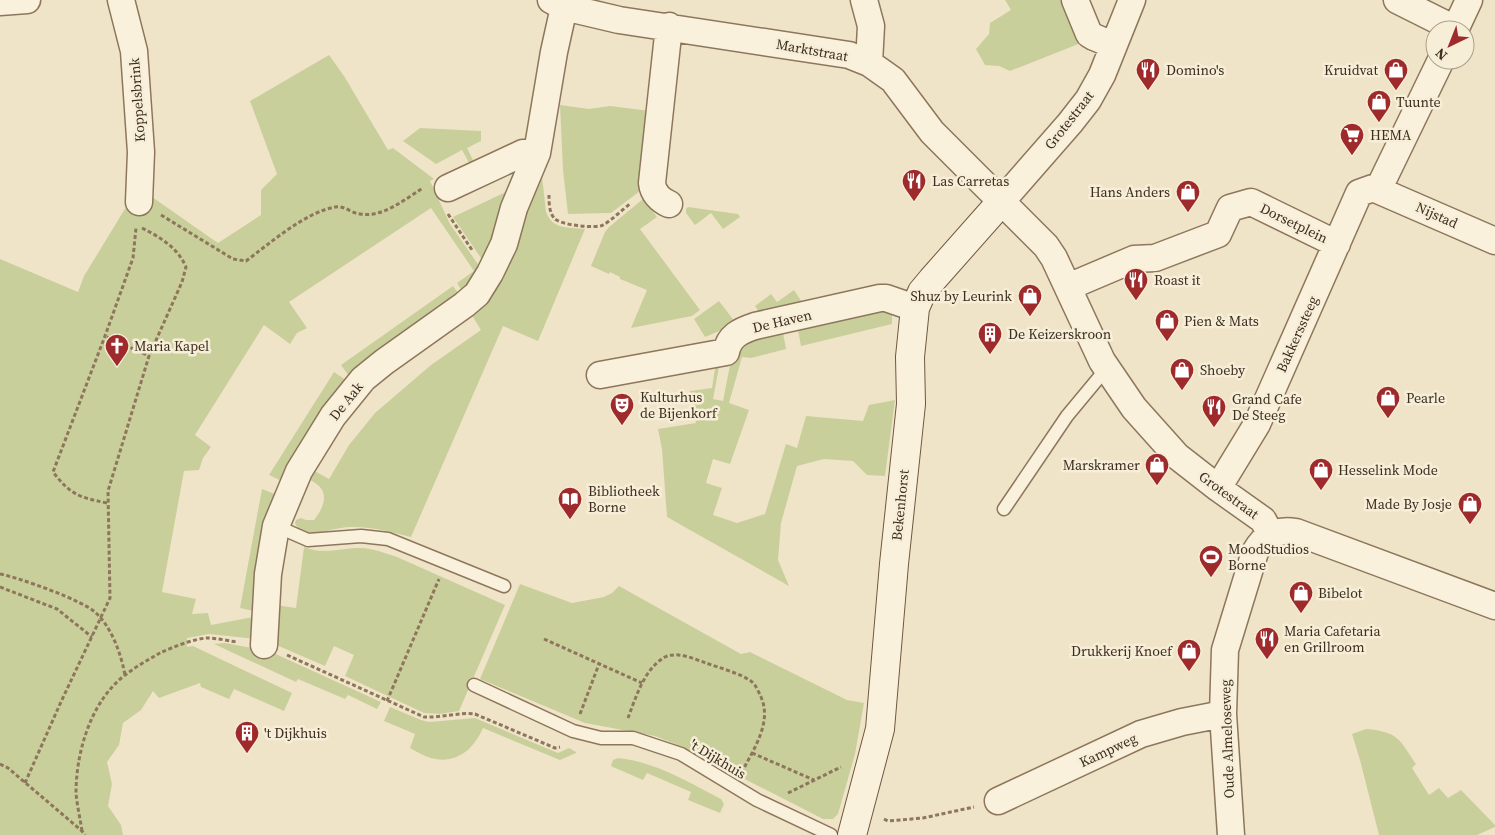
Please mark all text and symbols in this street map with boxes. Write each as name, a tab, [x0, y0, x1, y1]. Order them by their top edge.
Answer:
north arrow	[1425, 20, 1475, 70]
street label: Marktstraat	[775, 34, 850, 66]
text: N	[1431, 44, 1452, 65]
street label: Koppelsbrink	[124, 57, 150, 143]
restaurant icon: Domino's	[1135, 57, 1161, 91]
shop icon: Kruidvat	[1383, 57, 1409, 91]
place label: Domino's	[1166, 60, 1224, 80]
place label: Kruidvat	[1324, 60, 1378, 80]
street label: Grotestraat	[1040, 86, 1099, 154]
shop icon: Tuunte	[1366, 89, 1392, 123]
place label: Tuunte	[1396, 92, 1441, 112]
supermarket icon: HEMA	[1339, 122, 1365, 156]
place label: HEMA	[1370, 125, 1412, 145]
restaurant icon: Las Carretas	[901, 168, 927, 202]
place label: Las Carretas	[932, 171, 1009, 191]
shop icon: Hans Anders	[1175, 179, 1201, 213]
place label: Hans Anders	[1090, 182, 1170, 202]
street label: Nijstad	[1413, 197, 1461, 233]
street label: Dorsetplein	[1257, 198, 1332, 248]
restaurant icon: Roast it	[1123, 267, 1149, 301]
place label: Roast it	[1154, 270, 1201, 290]
shop icon: Shuz by Leurink	[1017, 283, 1043, 317]
place label: Shuz by Leurink	[911, 286, 1012, 306]
street label: Bakkerssteeg	[1271, 292, 1323, 376]
street label: De Haven	[750, 304, 814, 338]
shop icon: Pien & Mats	[1154, 308, 1180, 342]
place label: Pien & Mats	[1184, 311, 1259, 331]
building icon: De Keizerskroon	[977, 321, 1003, 355]
place label: De Keizerskroon	[1008, 324, 1112, 344]
church icon: Maria Kapel	[104, 333, 130, 367]
place label: Maria Kapel	[134, 336, 209, 356]
shop icon: Shoeby	[1169, 357, 1195, 391]
place label: Shoeby	[1200, 360, 1246, 380]
street label: De Aak	[324, 377, 368, 425]
shop icon: Pearle	[1375, 385, 1401, 419]
place label: Kulturhus de Bijenkorf	[640, 387, 718, 423]
place label: Pearle	[1406, 388, 1445, 408]
place label: Grand Cafe De Steeg	[1232, 389, 1302, 425]
theatre icon: Kulturhus de Bijenkorf	[609, 392, 635, 426]
restaurant icon: Grand Cafe De Steeg	[1201, 394, 1227, 428]
shop icon: Marskramer	[1144, 452, 1170, 486]
place label: Marskramer	[1063, 455, 1140, 475]
shop icon: Hesselink Mode	[1308, 457, 1334, 491]
place label: Hesselink Mode	[1338, 460, 1438, 480]
street label: Grotestraat	[1195, 466, 1263, 524]
street label: Bekenhorst	[886, 468, 914, 542]
place label: Bibliotheek Borne	[588, 481, 660, 517]
library icon: Bibliotheek Borne	[557, 486, 583, 520]
shop icon: Made By Josje	[1457, 491, 1483, 525]
place label: Made By Josje	[1365, 494, 1452, 514]
place label: MoodStudios Borne	[1228, 539, 1309, 575]
sports icon: MoodStudios Borne	[1198, 544, 1224, 578]
shop icon: Bibelot	[1288, 580, 1314, 614]
place label: Bibelot	[1318, 583, 1363, 603]
place label: Maria Cafetaria en Grillroom	[1284, 621, 1381, 657]
restaurant icon: Maria Cafetaria en Grillroom	[1254, 626, 1280, 660]
shop icon: Drukkerij Knoef	[1176, 638, 1202, 672]
place label: Drukkerij Knoef	[1071, 641, 1173, 661]
street label: Oude Almeloseweg	[1215, 679, 1239, 799]
building icon: 't Dijkhuis	[234, 720, 260, 754]
place label: 't Dijkhuis	[264, 723, 327, 743]
street label: Kampweg	[1076, 728, 1140, 772]
street label: 't Dijkhuis	[686, 734, 750, 784]

